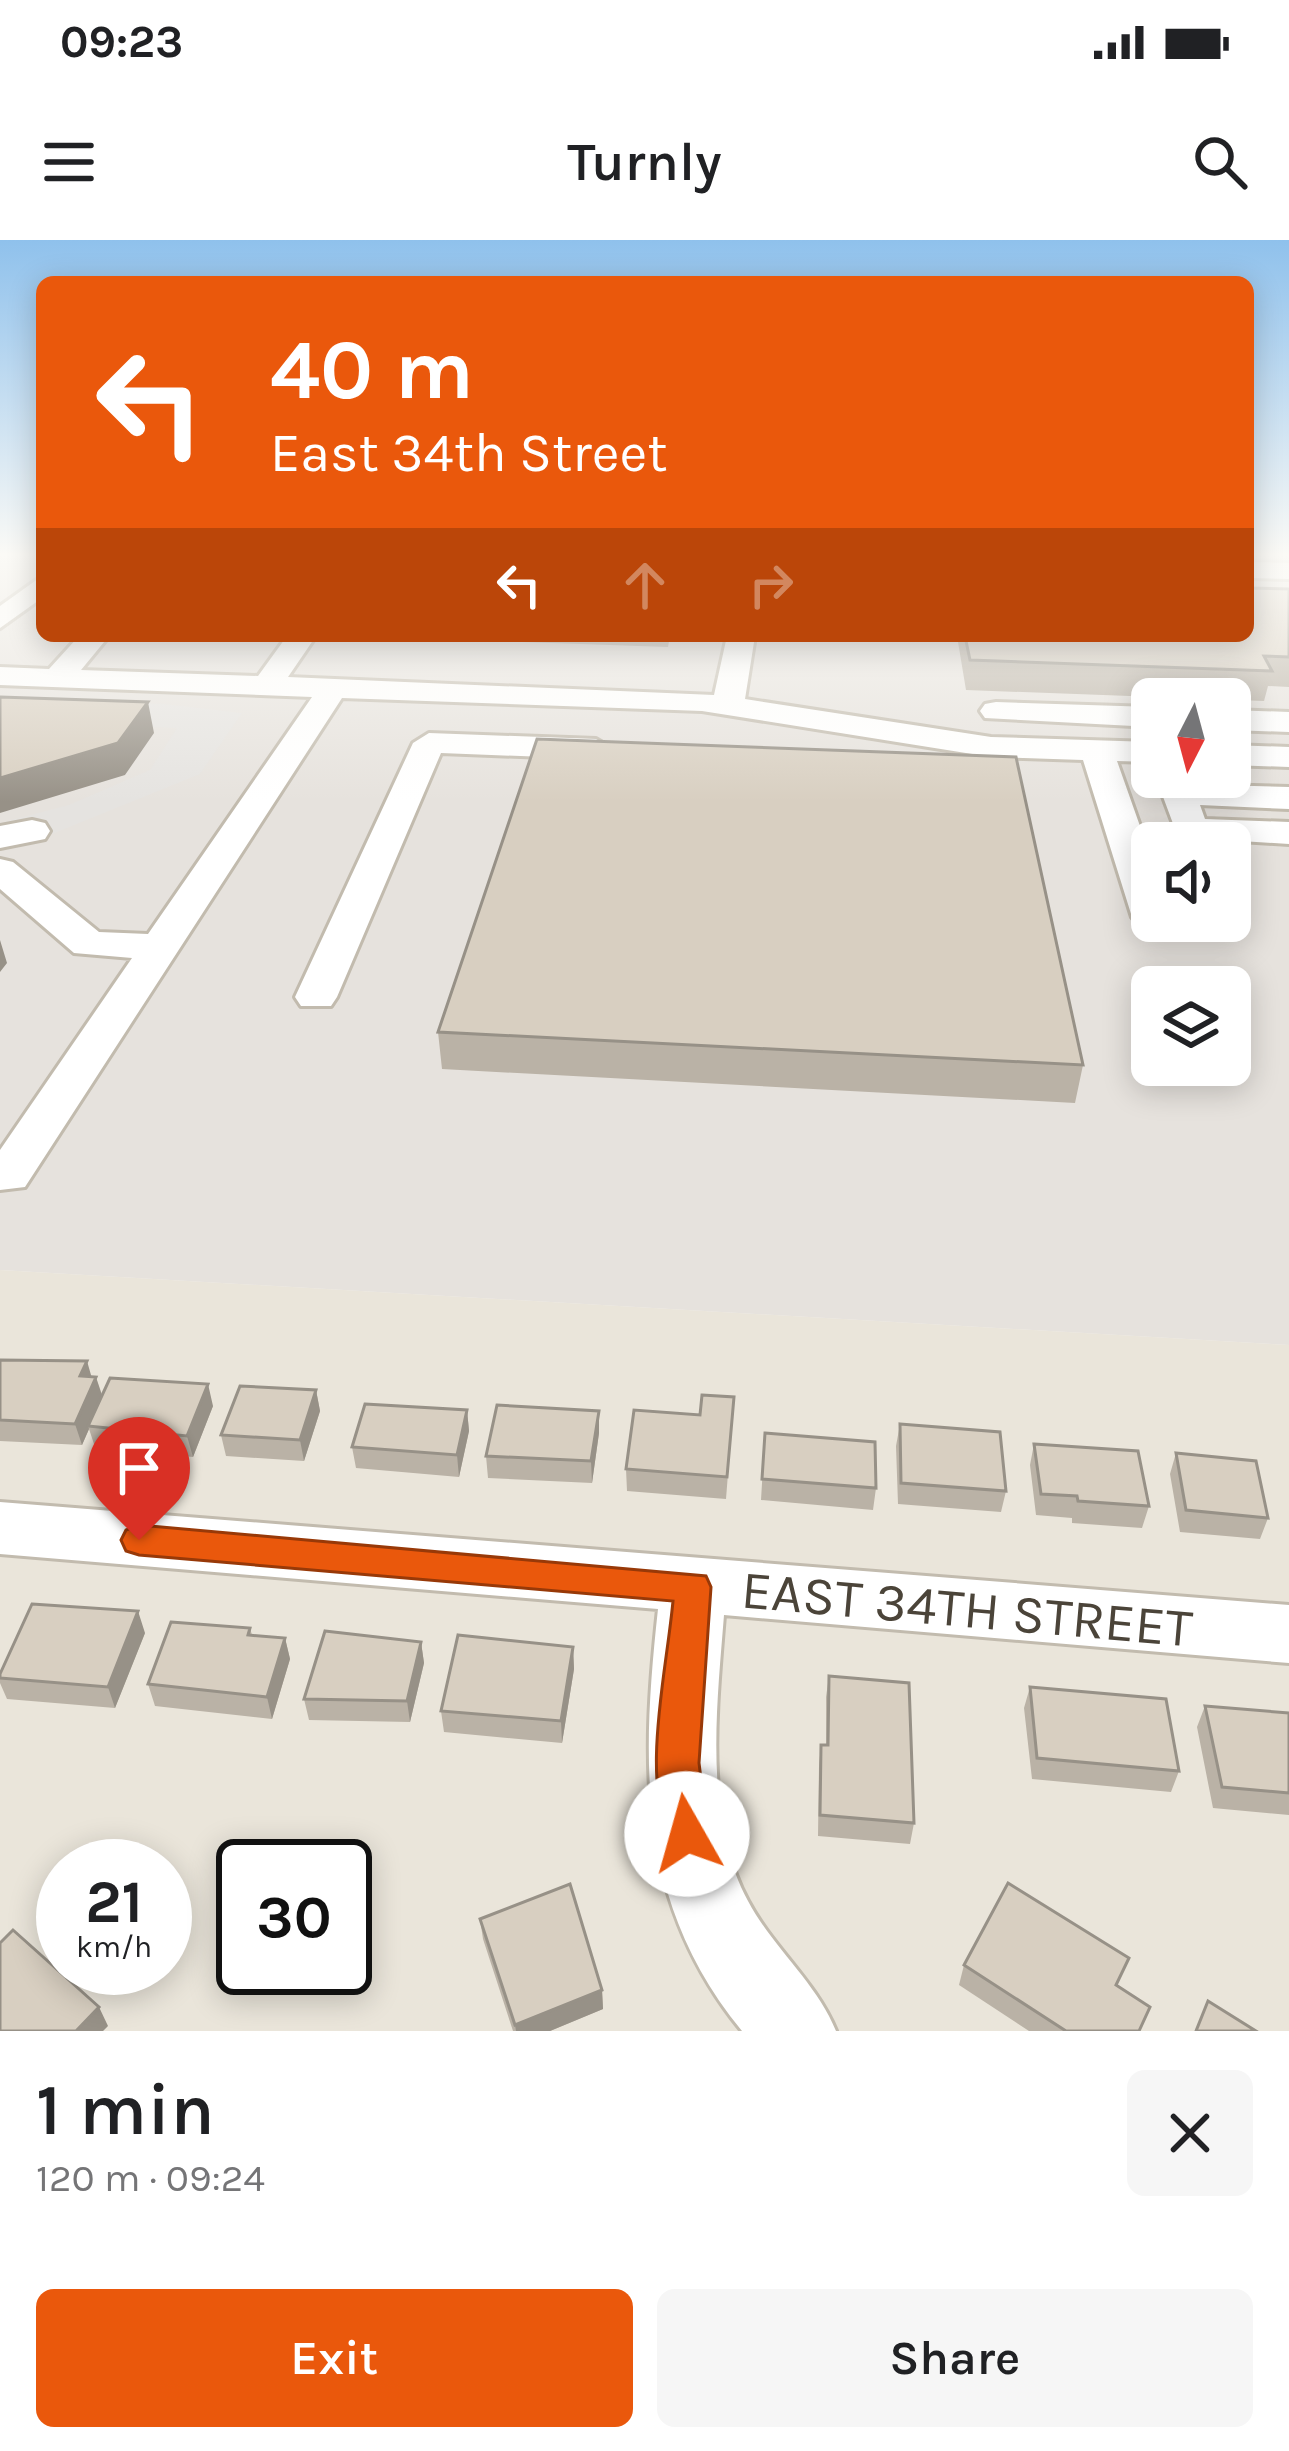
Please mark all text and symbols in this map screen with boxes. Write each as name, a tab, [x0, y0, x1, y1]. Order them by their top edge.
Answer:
text: 09:23	[60, 16, 183, 68]
icon: menu	[36, 129, 102, 195]
icon: search	[1187, 129, 1253, 195]
text: Turnly	[567, 130, 722, 194]
text: 40 m	[270, 321, 474, 419]
icon: left	[72, 324, 228, 480]
text: East 34th Street	[270, 421, 668, 485]
icon: left	[486, 552, 552, 618]
icon: ahead	[612, 552, 678, 618]
icon: right	[738, 552, 804, 618]
north arrow	[1131, 678, 1251, 798]
map controls	[1131, 678, 1251, 1086]
button: sound	[1131, 822, 1251, 942]
button: layers	[1131, 966, 1251, 1086]
pin	[88, 1417, 190, 1540]
icon: arrive	[106, 1435, 172, 1501]
street label: EAST 34TH STREET	[739, 1557, 1195, 1661]
position arrow	[624, 1771, 750, 1897]
speed limit sign: 30	[216, 1839, 372, 1995]
text: 21	[85, 1867, 143, 1937]
text: km/h	[76, 1929, 152, 1965]
text: 1 min	[36, 2068, 215, 2152]
button: close	[1127, 2070, 1253, 2196]
text: 120 m · 09:24	[36, 2155, 265, 2201]
button: Exit	[36, 2289, 633, 2427]
button: Share	[657, 2289, 1253, 2427]

